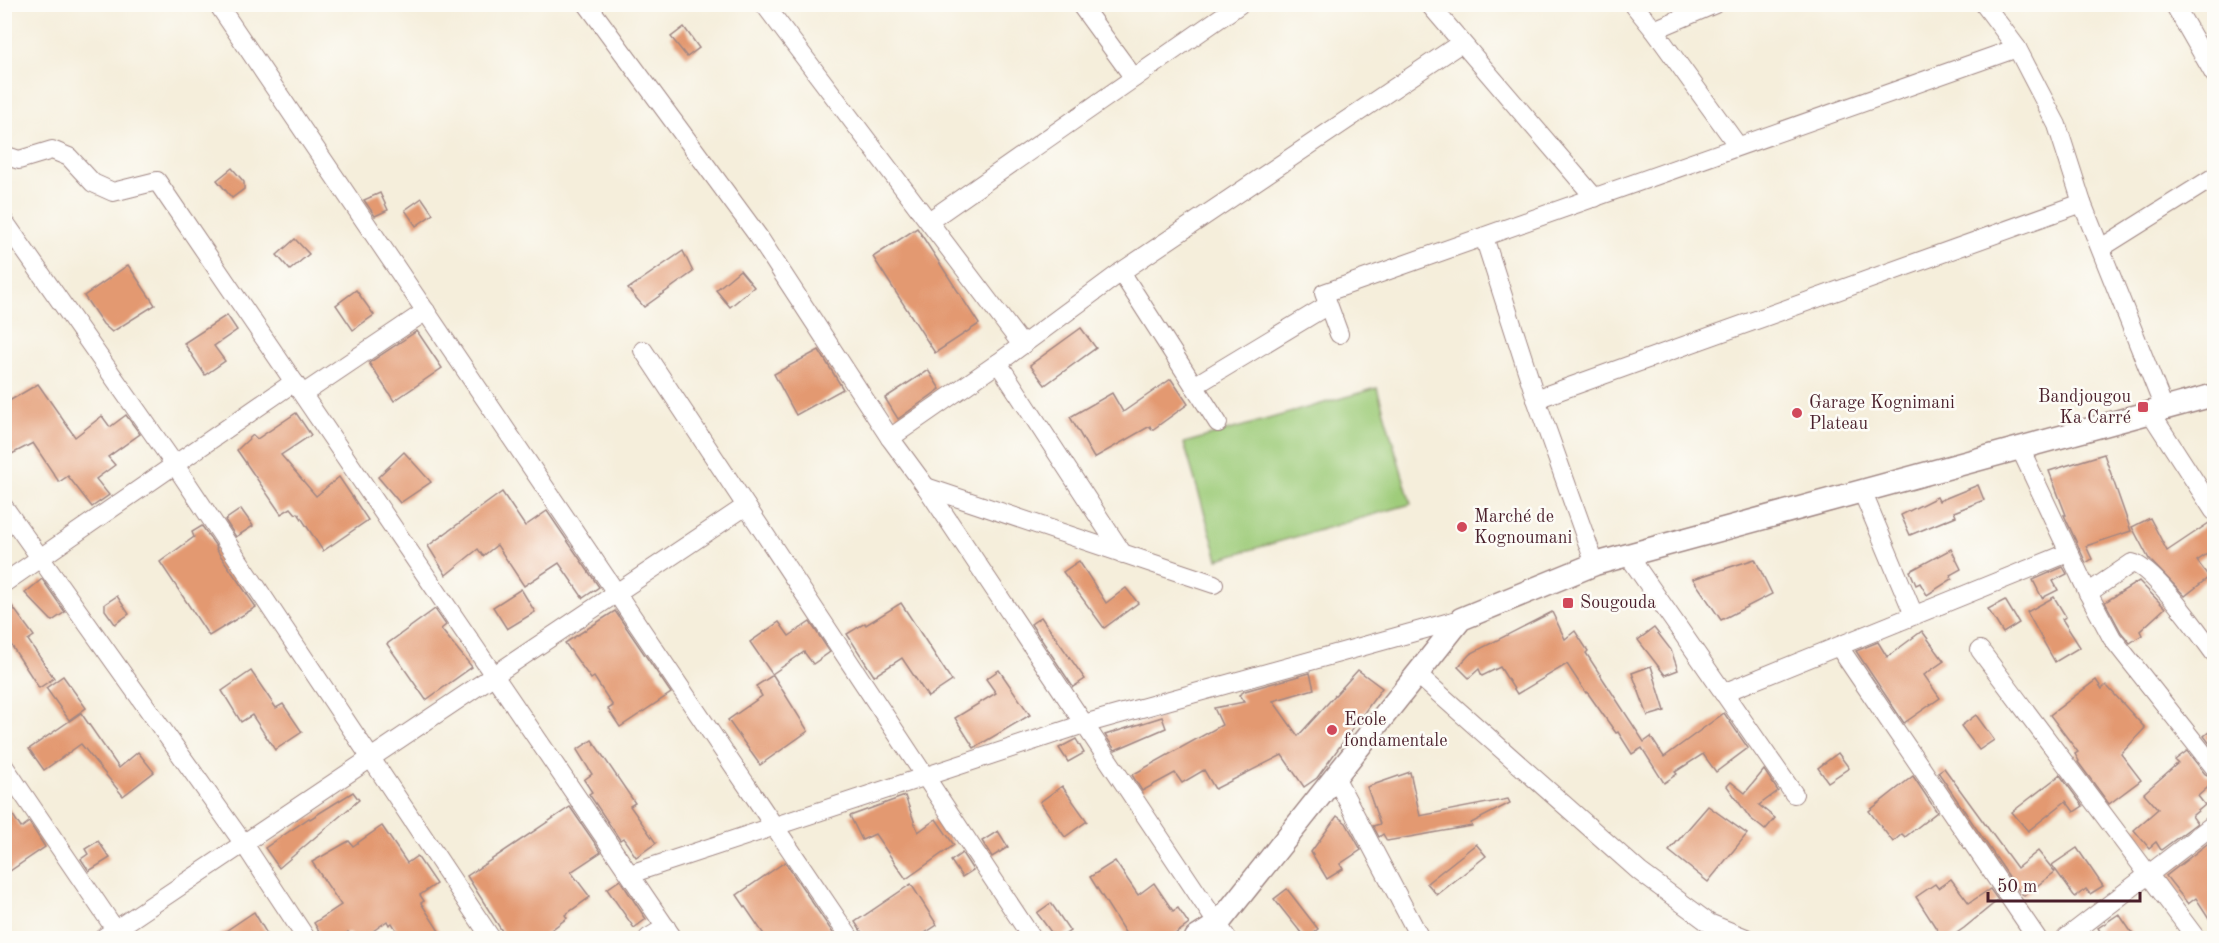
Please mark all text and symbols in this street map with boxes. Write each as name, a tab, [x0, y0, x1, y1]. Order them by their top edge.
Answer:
place label: Bandjougou Ka Carré	[2038, 388, 2131, 427]
place label: Garage Kognimani Plateau	[1809, 394, 1955, 433]
marker: Bandjougou Ka Carré	[2136, 400, 2150, 414]
marker: Garage Kognimani Plateau	[1790, 406, 1804, 420]
place label: Marché de Kognoumani	[1474, 508, 1572, 547]
marker: Marché de Kognoumani	[1455, 520, 1469, 534]
place label: Sougouda	[1580, 594, 1656, 612]
marker: Sougouda	[1561, 596, 1575, 610]
place label: Ecole fondamentale	[1344, 711, 1448, 750]
marker: Ecole fondamentale	[1325, 723, 1339, 737]
scale bar	[1988, 865, 2140, 903]
text: 50 m	[1997, 878, 2037, 896]

